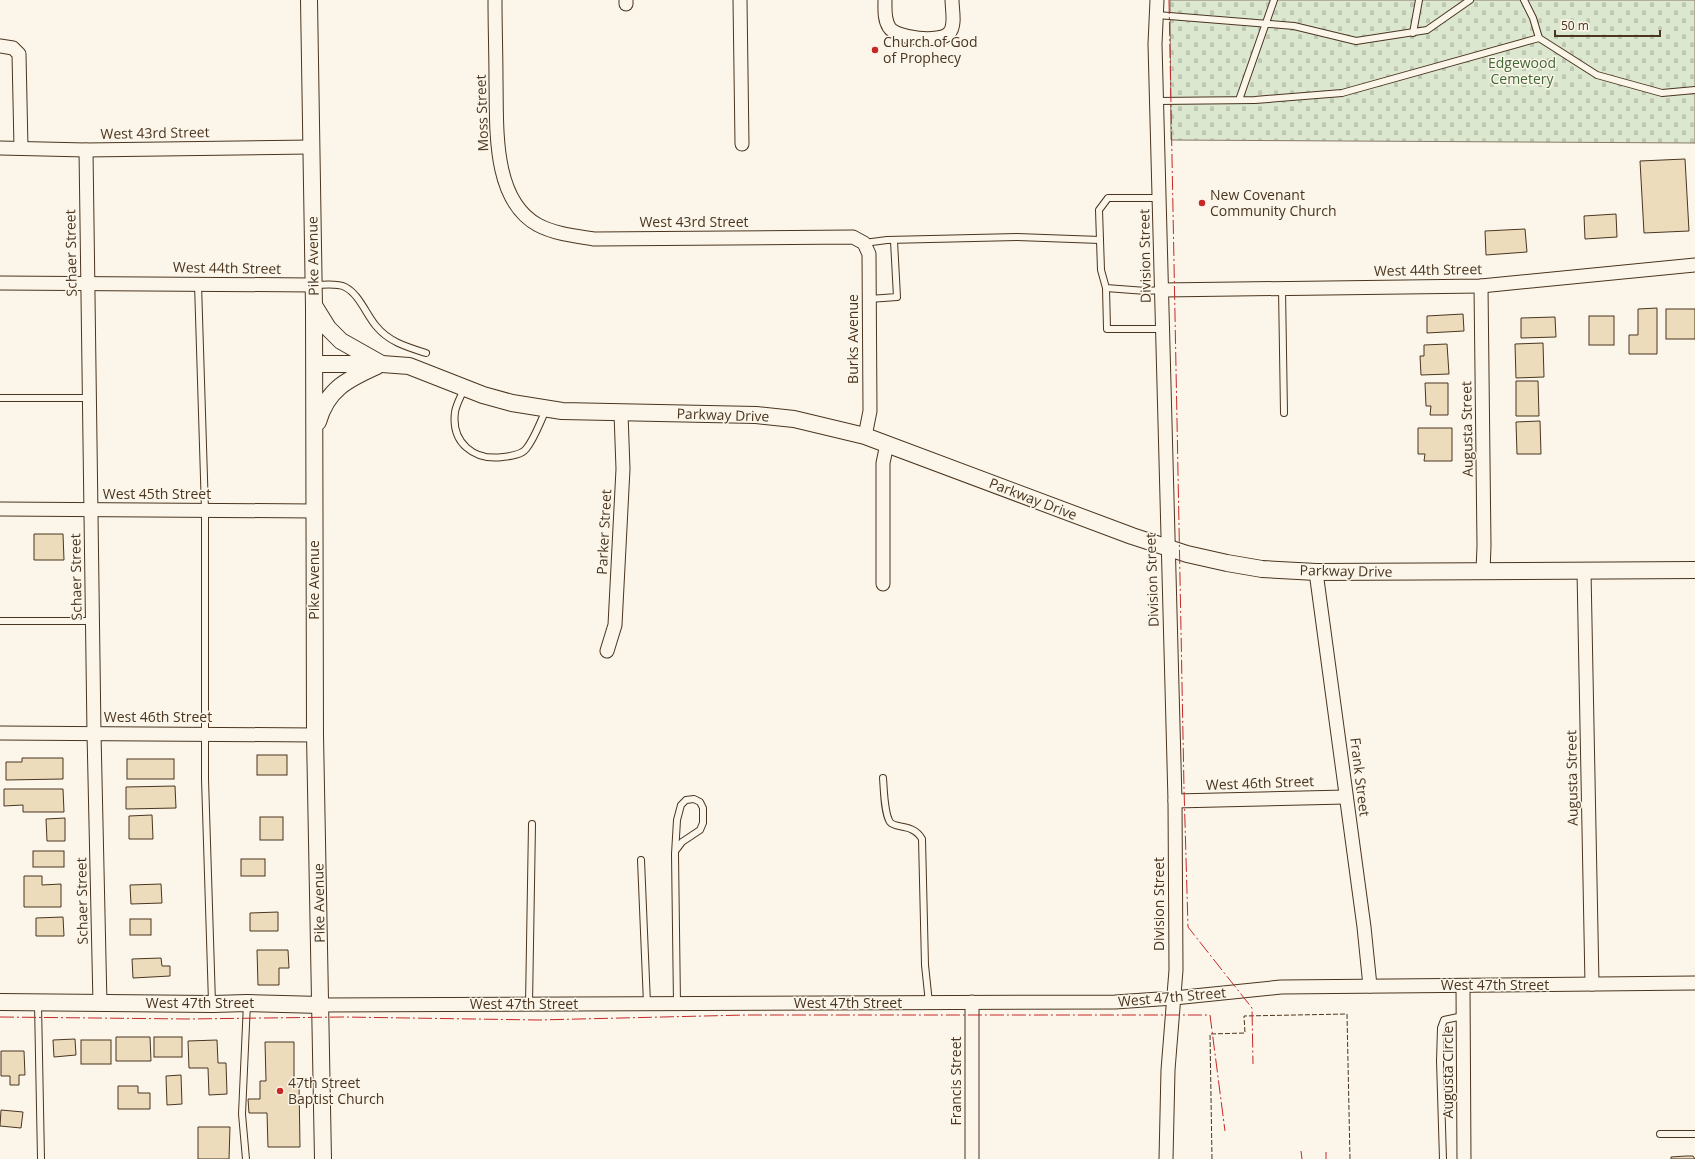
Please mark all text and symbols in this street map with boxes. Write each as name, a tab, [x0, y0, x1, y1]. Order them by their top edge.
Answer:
scale bar	[1555, 12, 1660, 38]
text: 50 m	[1561, 17, 1589, 34]
place label: Church of God of Prophecy	[883, 32, 978, 67]
marker: Church of God of Prophecy	[870, 45, 880, 55]
park label: Edgewood Cemetery	[1488, 53, 1556, 88]
street label: Moss Street	[471, 74, 492, 152]
street label: West 43rd Street	[100, 122, 210, 143]
place label: New Covenant Community Church	[1210, 185, 1337, 220]
marker: New Covenant Community Church	[1197, 198, 1207, 208]
street label: Schaer Street	[60, 209, 81, 297]
street label: Division Street	[1134, 209, 1155, 303]
street label: West 43rd Street	[639, 212, 749, 231]
street label: Pike Avenue	[302, 216, 323, 296]
street label: West 44th Street	[173, 257, 281, 278]
street label: West 44th Street	[1374, 259, 1482, 280]
street label: Burks Avenue	[843, 294, 862, 384]
street label: Augusta Street	[1456, 381, 1477, 477]
street label: Parkway Drive	[676, 403, 770, 426]
street label: Parkway Drive	[986, 473, 1080, 524]
street label: West 45th Street	[103, 484, 211, 503]
street label: Parker Street	[592, 489, 615, 575]
street label: Schaer Street	[65, 533, 86, 621]
street label: Division Street	[1140, 533, 1163, 627]
street label: Pike Avenue	[304, 540, 323, 620]
street label: Parkway Drive	[1299, 560, 1393, 581]
street label: West 46th Street	[104, 707, 212, 726]
street label: Augusta Street	[1561, 730, 1582, 826]
street label: Frank Street	[1346, 736, 1375, 818]
street label: West 46th Street	[1205, 771, 1314, 794]
street label: Schaer Street	[71, 857, 92, 945]
street label: Division Street	[1149, 857, 1168, 951]
street label: Pike Avenue	[308, 863, 329, 943]
street label: West 47th Street	[1441, 975, 1549, 994]
street label: West 47th Street	[1117, 982, 1227, 1011]
street label: West 47th Street	[146, 993, 254, 1012]
street label: West 47th Street	[794, 993, 902, 1012]
street label: West 47th Street	[470, 994, 578, 1013]
street label: Augusta Circle	[1438, 1025, 1457, 1118]
street label: Francis Street	[946, 1037, 965, 1125]
place label: 47th Street Baptist Church	[288, 1073, 384, 1108]
marker: 47th Street Baptist Church	[275, 1086, 285, 1096]

